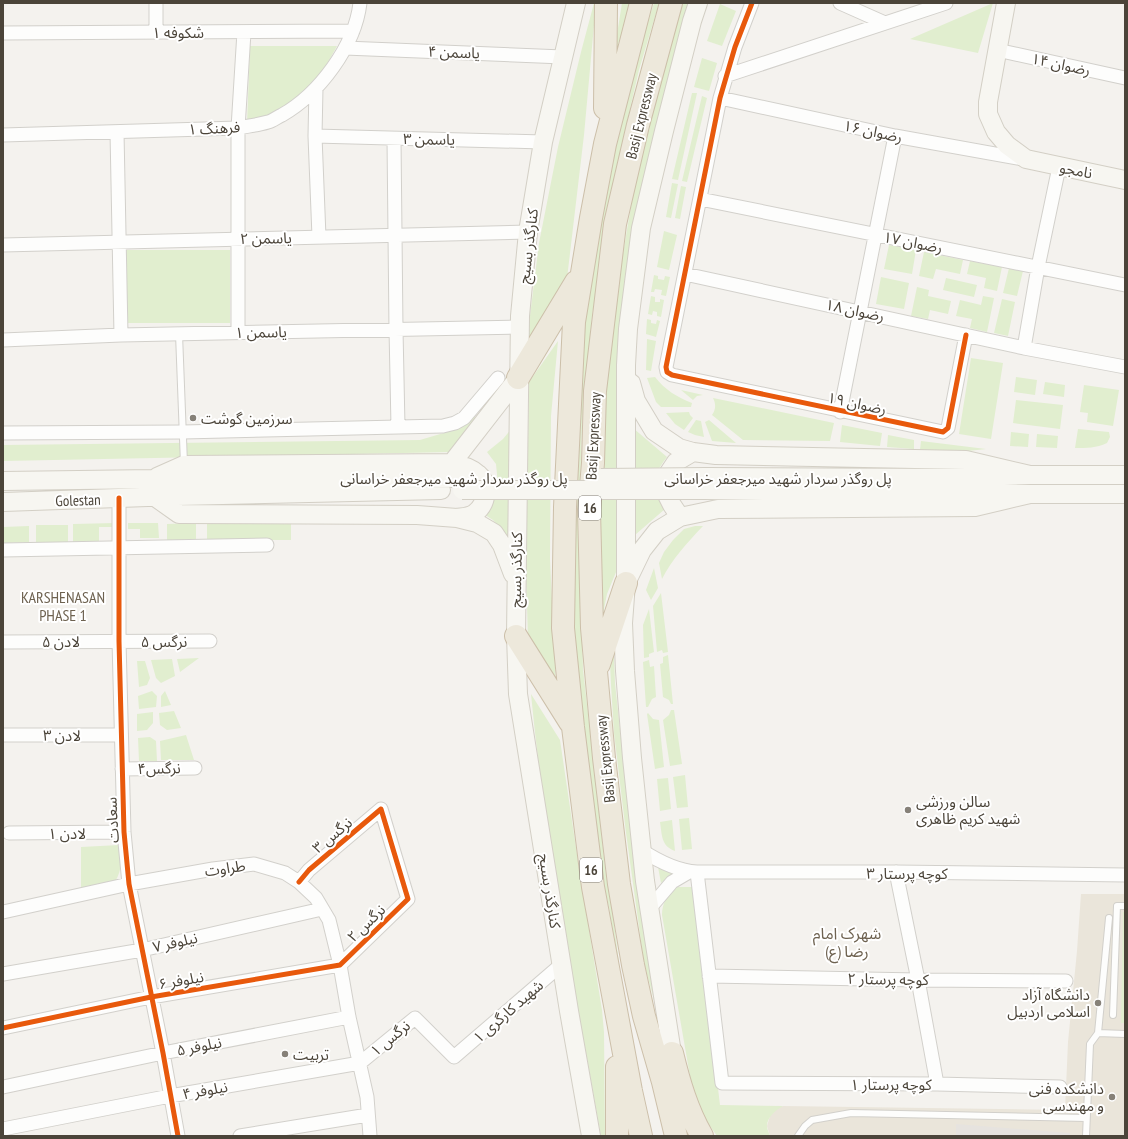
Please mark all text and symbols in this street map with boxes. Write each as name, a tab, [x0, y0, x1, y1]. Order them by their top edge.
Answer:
street label: شکوفه ۱	[152, 23, 204, 42]
street label: یاسمن ۴	[428, 42, 480, 62]
street label: رضوان ۱۴	[1030, 48, 1092, 80]
street label: Basij Expressway	[621, 71, 661, 161]
street label: رضوان ۱۶	[842, 115, 904, 147]
street label: فرهنگ ۱	[187, 117, 241, 139]
street label: یاسمن ۳	[403, 129, 455, 149]
street label: نامجو	[1058, 158, 1094, 182]
street label: کنارگذر بسیج	[514, 207, 545, 285]
street label: رضوان ۱۷	[882, 227, 944, 257]
street label: یاسمن ۲	[240, 228, 292, 248]
street label: رضوان ۱۸	[824, 294, 886, 326]
street label: یاسمن ۱	[235, 322, 287, 342]
street label: رضوان ۱۹	[826, 387, 888, 419]
street label: Basij Expressway	[581, 391, 605, 480]
place label: سرزمین گوشت	[201, 409, 293, 428]
marker: سرزمین گوشت	[188, 413, 198, 423]
street label: پل روگذر سردار شهید میرجعفر خراسانی	[340, 469, 568, 489]
street label: پل روگذر سردار شهید میرجعفر خراسانی	[664, 469, 892, 489]
street label: Golestan	[55, 490, 101, 510]
road number: 16	[579, 496, 601, 520]
street label: کنارگذر بسیج	[506, 531, 529, 608]
district label: KARSHENASAN PHASE 1	[21, 587, 105, 625]
street label: لادن ۵	[42, 632, 80, 651]
street label: نرگس ۵	[141, 632, 187, 651]
street label: Basij Expressway	[591, 714, 619, 804]
street label: لادن ۳	[43, 726, 81, 745]
street label: نرگس۴	[137, 758, 181, 778]
place label: سالن ورزشی شهید کریم ظاهری	[916, 792, 1021, 830]
street label: سعادت	[101, 796, 123, 843]
marker: سالن ورزشی شهید کریم ظاهری	[903, 805, 913, 815]
street label: نرگس ۳	[308, 813, 356, 857]
street label: لادن ۱	[48, 824, 86, 843]
street label: کنارگذر بسیج	[532, 852, 565, 931]
street label: طراوت	[203, 856, 247, 880]
road number: 16	[580, 858, 602, 882]
street label: کوچه پرستار ۳	[866, 864, 949, 884]
street label: نرگس ۲	[343, 900, 389, 946]
district label: شهرک امام رضا (ع)	[813, 923, 881, 964]
street label: نیلوفر ۷	[151, 928, 199, 956]
street label: نیلوفر ۶	[157, 967, 205, 993]
street label: کوچه پرستار ۲	[847, 969, 930, 990]
street label: شهید کارگری ۱	[469, 975, 547, 1047]
place label: دانشگاه آزاد اسلامی اردبیل	[1007, 985, 1090, 1021]
marker: دانشگاه آزاد اسلامی اردبیل	[1093, 998, 1103, 1008]
street label: نرگس ۱	[366, 1016, 414, 1060]
street label: نیلوفر ۵	[175, 1032, 223, 1060]
place label: تربیت	[293, 1045, 329, 1064]
marker: تربیت	[280, 1049, 290, 1059]
street label: کوچه پرستار ۱	[850, 1075, 933, 1095]
street label: نیلوفر ۴	[181, 1077, 229, 1103]
place label: دانشکده فنی و مهندسی	[1029, 1079, 1104, 1115]
marker: دانشکده فنی و مهندسی	[1107, 1092, 1117, 1102]

